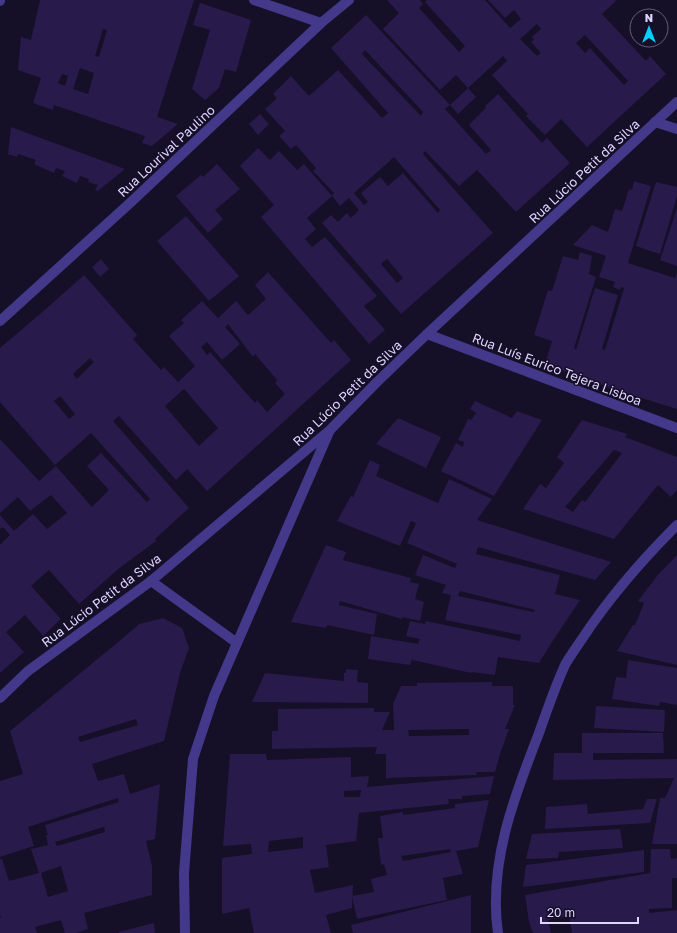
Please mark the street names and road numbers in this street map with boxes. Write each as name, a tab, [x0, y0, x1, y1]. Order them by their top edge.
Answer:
street label: Rua Lourival Paulino	[114, 102, 218, 200]
street label: Rua Lúcio Petit da Silva	[525, 116, 643, 226]
street label: Rua Luís Eurico Tejera Lisboa	[470, 329, 644, 409]
street label: Rua Lúcio Petit da Silva	[289, 337, 405, 449]
street label: Rua Lúcio Petit da Silva	[38, 550, 164, 650]

